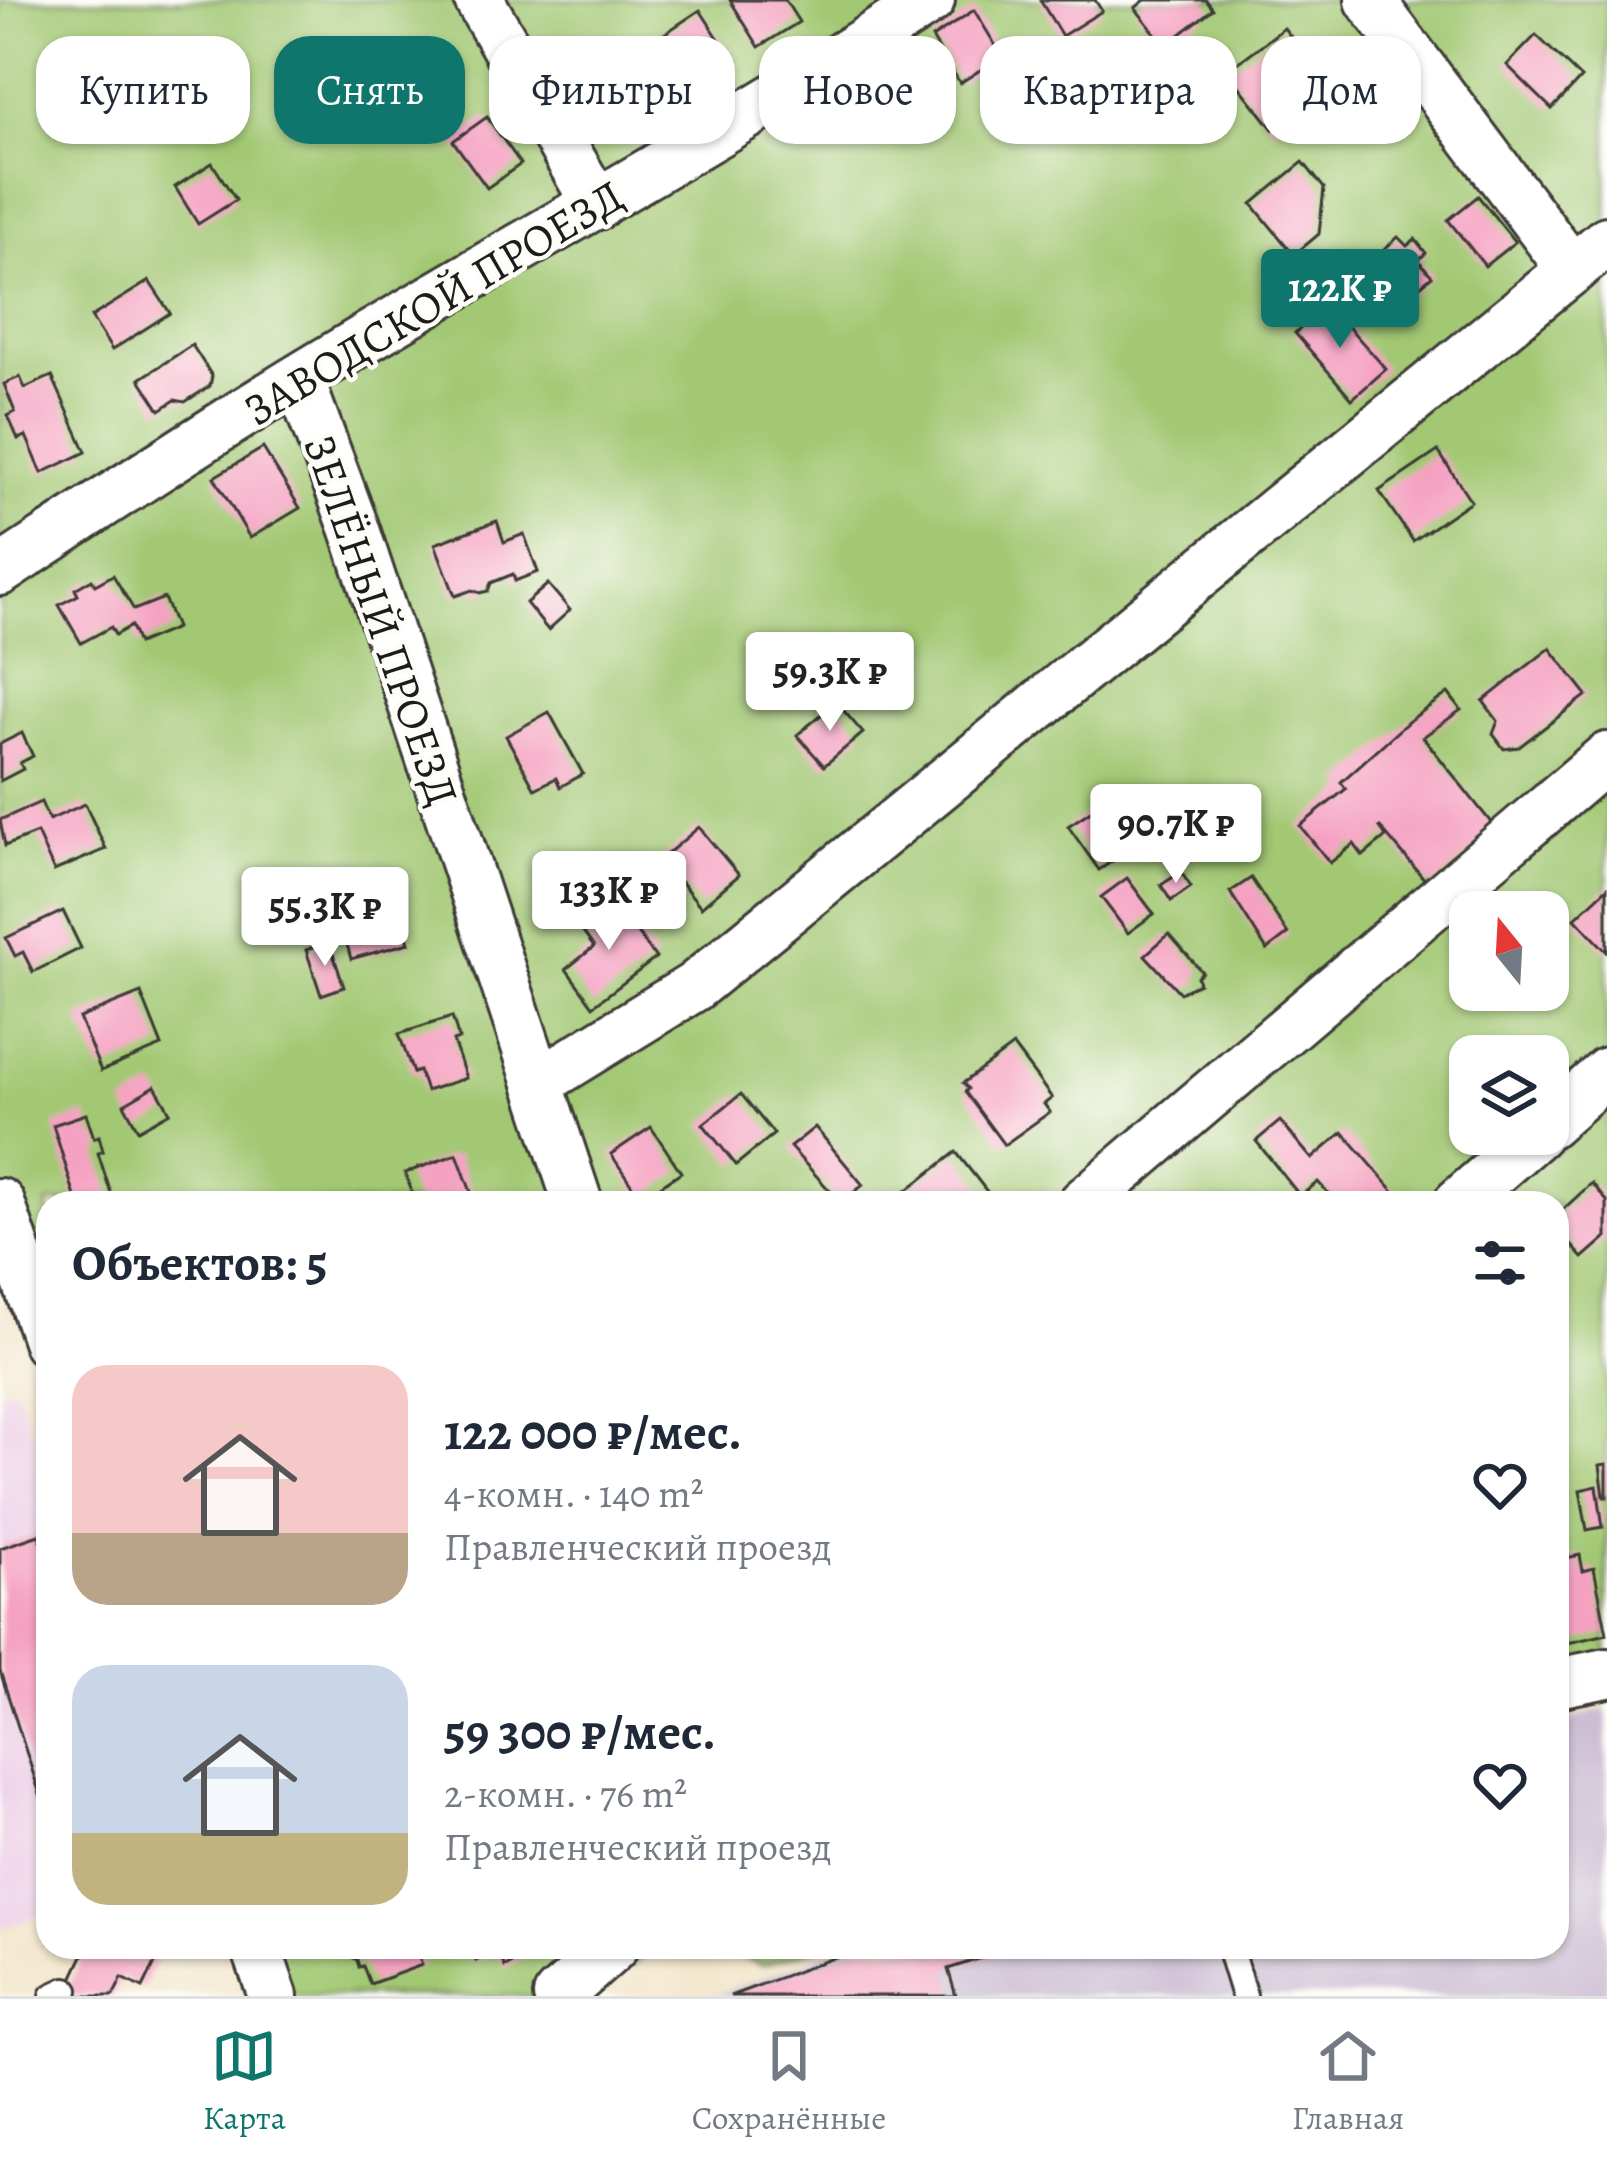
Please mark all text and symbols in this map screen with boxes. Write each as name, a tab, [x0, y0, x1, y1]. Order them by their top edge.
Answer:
chip: Купить	[36, 36, 250, 144]
chip: Снять	[274, 36, 465, 144]
chip: Фильтры	[489, 36, 735, 144]
chip: Новое	[759, 36, 956, 144]
chip: Квартира	[980, 36, 1237, 144]
chip: Дом	[1261, 36, 1421, 144]
street label: ЗАВОДСКОЙ ПРОЕЗД	[232, 165, 635, 441]
pin: 122K ₽	[1242, 249, 1438, 351]
text: 122K ₽	[1288, 261, 1392, 314]
street label: ЗЕЛЁНЫЙ ПРОЕЗД	[289, 427, 474, 814]
pin: 59.3K ₽	[719, 632, 941, 734]
text: 59.3K ₽	[773, 644, 887, 697]
pin: 90.7K ₽	[1065, 784, 1287, 886]
text: 90.7K ₽	[1117, 796, 1235, 849]
pin: 133K ₽	[511, 851, 707, 953]
text: 133K ₽	[559, 863, 659, 916]
pin: 55.3K ₽	[214, 867, 436, 969]
text: 55.3K ₽	[268, 879, 382, 932]
north arrow	[1449, 891, 1569, 1011]
map controls	[1449, 891, 1569, 1155]
button: layers	[1449, 1035, 1569, 1155]
text: Объектов: 5	[72, 1228, 328, 1298]
icon: filters	[1467, 1230, 1533, 1296]
text: 122 000 ₽/мес.	[444, 1397, 742, 1467]
icon: home	[168, 1413, 312, 1557]
icon: heart	[1467, 1452, 1533, 1518]
text: 4-комн. · 140 m²	[444, 1467, 704, 1520]
text: Правленческий проезд	[444, 1520, 832, 1573]
text: 59 300 ₽/мес.	[444, 1697, 716, 1767]
icon: home	[168, 1713, 312, 1857]
icon: heart	[1467, 1752, 1533, 1818]
text: 2-комн. · 76 m²	[444, 1767, 687, 1820]
text: Правленческий проезд	[444, 1820, 832, 1873]
tab: Карта	[203, 2023, 286, 2140]
tab: Сохранённые	[692, 2023, 886, 2140]
tab: Главная	[1292, 2023, 1404, 2140]

